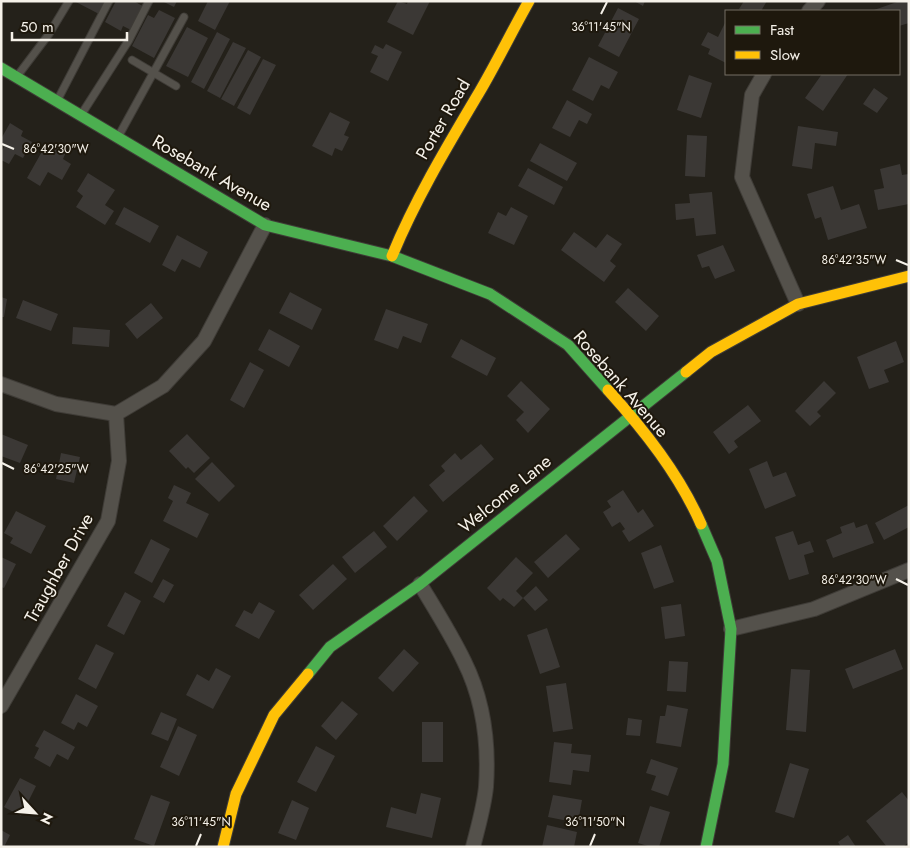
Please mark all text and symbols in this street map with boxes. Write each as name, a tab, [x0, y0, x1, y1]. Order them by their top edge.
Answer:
scale bar	[12, 10, 128, 42]
legend	[725, 10, 900, 75]
text: 50 m	[20, 16, 54, 38]
text: 36°11'45"N	[571, 18, 631, 36]
text: Fast	[770, 19, 794, 41]
text: Slow	[770, 44, 801, 66]
street label: Porter Road	[409, 74, 477, 164]
street label: Rosebank Avenue	[147, 128, 277, 218]
text: 86°42'30"W	[23, 140, 89, 158]
text: 86°42'35"W	[822, 251, 887, 269]
street label: Rosebank Avenue	[567, 325, 675, 443]
street label: Welcome Lane	[453, 449, 557, 539]
text: 86°42'25"W	[23, 460, 89, 478]
street label: Traughber Drive	[18, 508, 100, 628]
text: 86°42'30"W	[821, 571, 887, 589]
north arrow	[10, 788, 60, 838]
text: N	[35, 809, 58, 828]
text: 36°11'45"N	[171, 813, 231, 831]
text: 36°11'50"N	[565, 813, 625, 831]

